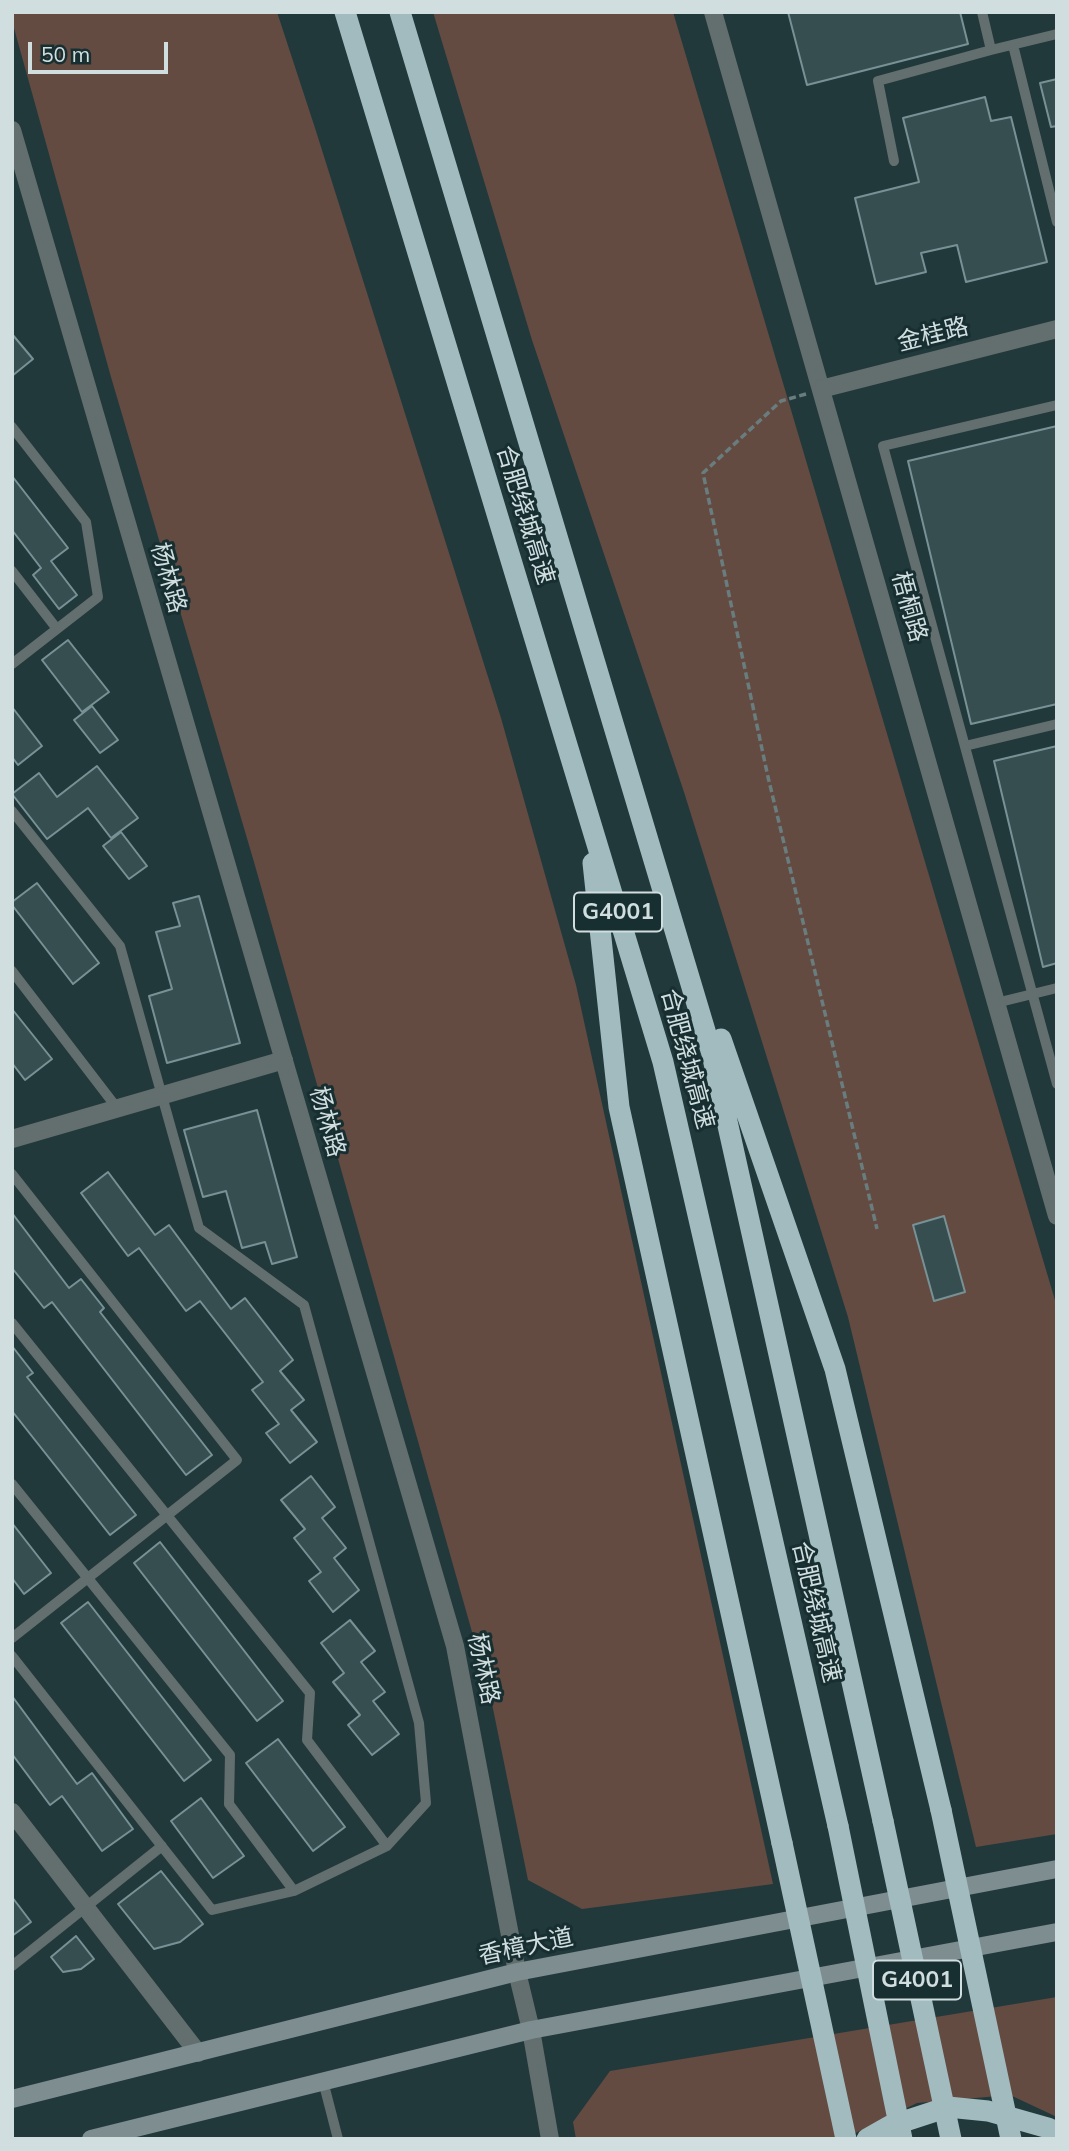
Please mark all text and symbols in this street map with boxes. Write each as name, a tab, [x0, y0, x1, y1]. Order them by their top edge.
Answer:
scale bar	[32, 28, 172, 72]
text: 50 m	[41, 41, 90, 67]
street label: 金桂路	[895, 312, 971, 358]
street label: 合肥绕城高速	[490, 442, 560, 588]
street label: 杨林路	[144, 539, 192, 617]
street label: 梧桐路	[885, 568, 933, 646]
road number: G4001	[574, 892, 662, 931]
street label: 合肥绕城高速	[654, 986, 720, 1132]
street label: 杨林路	[303, 1083, 351, 1161]
street label: 合肥绕城高速	[786, 1539, 846, 1685]
street label: 杨林路	[461, 1631, 505, 1707]
street label: 香樟大道	[476, 1923, 576, 1971]
road number: G4001	[873, 1960, 961, 1999]

